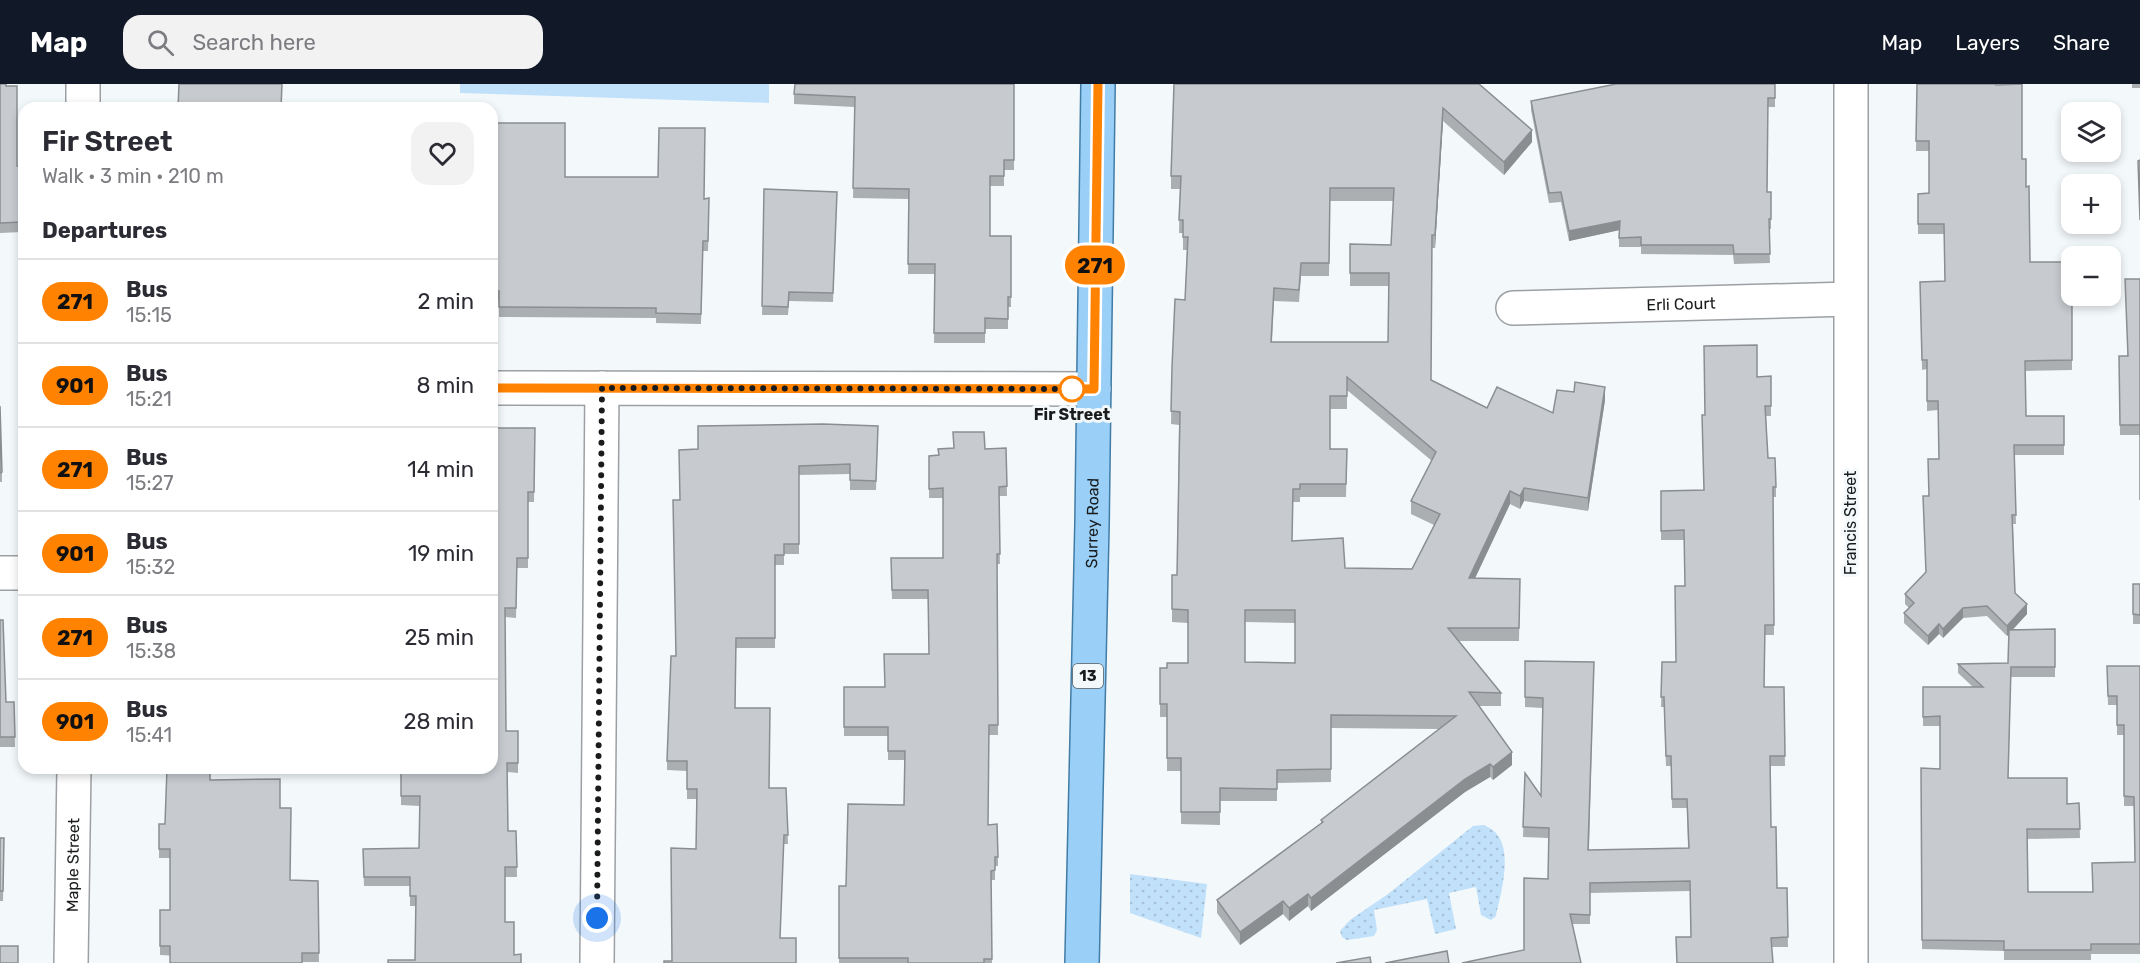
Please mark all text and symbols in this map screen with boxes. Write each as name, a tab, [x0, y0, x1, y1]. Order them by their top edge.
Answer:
search box	[123, 15, 543, 69]
text: Map	[30, 26, 87, 59]
icon: search	[144, 26, 177, 59]
text: Search here	[192, 29, 316, 56]
text: Map	[1881, 30, 1922, 55]
text: Layers	[1955, 30, 2020, 55]
text: Share	[2053, 30, 2110, 55]
map controls	[2061, 102, 2121, 306]
button: layers	[2061, 102, 2121, 162]
button: heart	[411, 122, 474, 185]
text: Fir Street	[42, 125, 173, 158]
text: Walk · 3 min · 210 m	[42, 164, 224, 188]
button: +	[2061, 174, 2121, 234]
text: Departures	[42, 217, 167, 244]
line badge: 271	[1060, 246, 1130, 285]
button: −	[2061, 246, 2121, 306]
text: 271	[1077, 253, 1113, 278]
text: Bus	[126, 276, 168, 303]
text: 2 min	[417, 288, 474, 315]
text: 271	[57, 289, 93, 314]
street label: Erli Court	[1646, 293, 1716, 314]
text: 15:15	[126, 303, 172, 327]
text: Bus	[126, 360, 168, 387]
text: 8 min	[416, 372, 474, 399]
text: 901	[56, 373, 94, 398]
marker: Fir Street	[1059, 376, 1085, 402]
text: 15:21	[126, 387, 172, 411]
place label: Fir Street	[1034, 405, 1111, 424]
text: Bus	[126, 444, 168, 471]
text: 14 min	[407, 456, 474, 483]
text: 271	[57, 457, 93, 482]
text: 15:27	[126, 471, 174, 495]
street label: Francis Street	[1841, 471, 1860, 575]
street label: Surrey Road	[1081, 478, 1102, 569]
text: Bus	[126, 528, 168, 555]
text: 19 min	[408, 540, 474, 567]
text: 901	[56, 541, 94, 566]
text: 15:32	[126, 555, 175, 579]
text: Bus	[126, 612, 168, 639]
text: 25 min	[404, 624, 474, 651]
text: 271	[57, 625, 93, 650]
text: 15:38	[126, 639, 176, 663]
road number: 13	[1073, 664, 1103, 688]
text: Bus	[126, 696, 168, 723]
text: 28 min	[403, 708, 474, 735]
text: 901	[56, 709, 94, 734]
text: 15:41	[126, 723, 172, 747]
street label: Maple Street	[62, 818, 83, 912]
your location	[582, 903, 612, 933]

